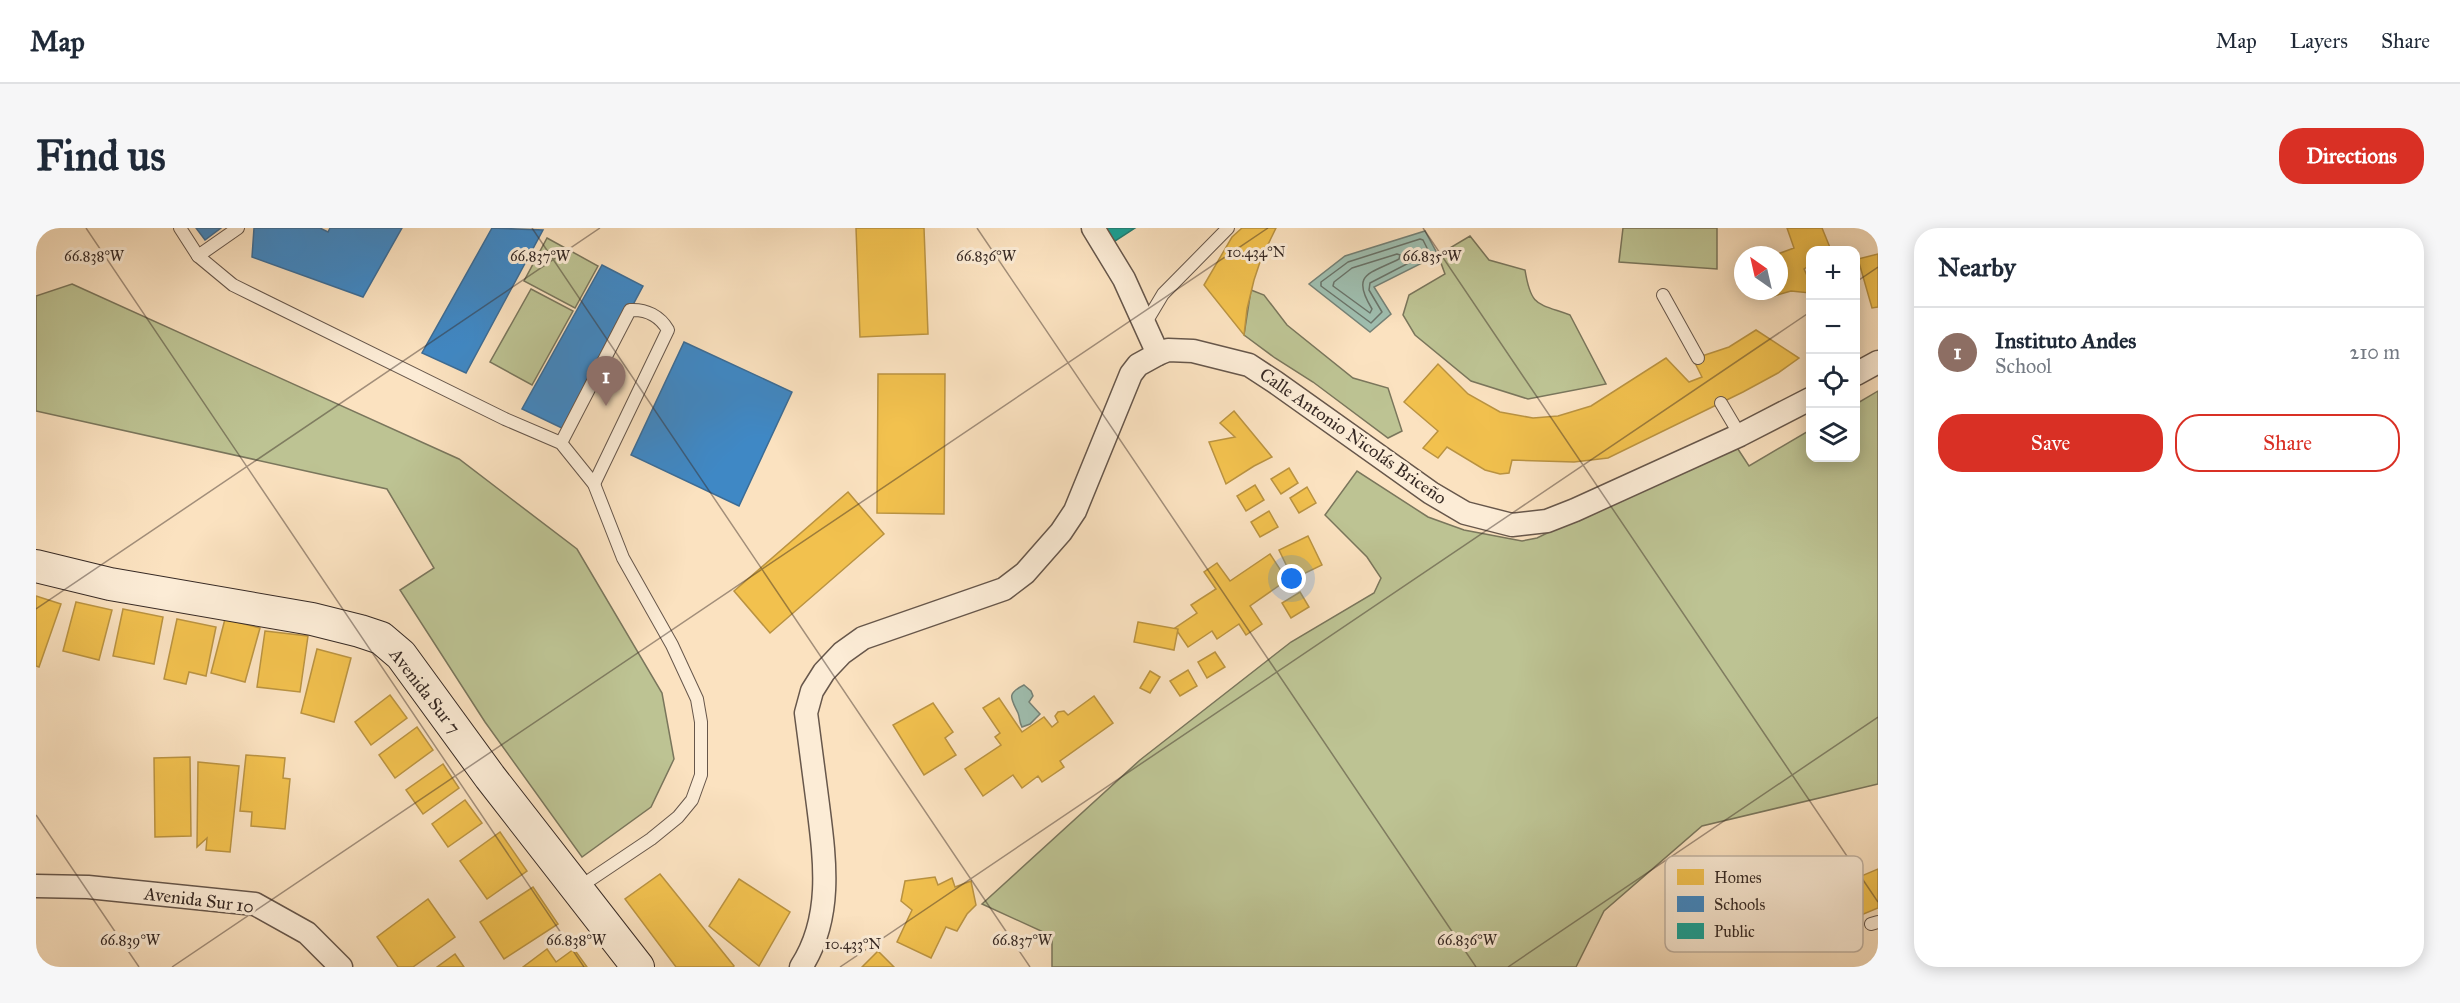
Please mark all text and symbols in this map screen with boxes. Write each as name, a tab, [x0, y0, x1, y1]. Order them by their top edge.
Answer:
text: Map	[30, 24, 85, 59]
text: Map	[2216, 28, 2257, 54]
text: Layers	[2290, 28, 2348, 54]
text: Share	[2381, 28, 2430, 54]
button: Directions	[2279, 128, 2424, 184]
text: Find us	[36, 130, 166, 182]
text: 10.434°N	[1227, 243, 1286, 261]
north arrow	[1734, 246, 1788, 300]
map controls	[1806, 246, 1860, 462]
button: +	[1806, 246, 1860, 300]
text: 66.838°W	[64, 247, 125, 265]
text: 66.837°W	[510, 247, 571, 265]
text: 66.836°W	[956, 247, 1017, 265]
text: 66.835°W	[1402, 247, 1462, 265]
text: Nearby	[1938, 251, 2016, 283]
button: −	[1806, 300, 1860, 354]
text: Instituto Andes	[1995, 327, 2136, 354]
text: 1	[1954, 340, 1961, 364]
text: 210 m	[2350, 340, 2400, 364]
button: locate	[1806, 354, 1860, 408]
text: School	[1995, 354, 2052, 378]
pin: 1	[586, 356, 626, 406]
street label: Calle Antonio Nicolás Briceño	[1255, 363, 1451, 509]
button: layers	[1806, 408, 1860, 462]
button: Save	[1938, 414, 2163, 472]
button: Share	[2175, 414, 2400, 472]
your location	[1277, 564, 1306, 593]
street label: Avenida Sur 7	[384, 643, 465, 738]
legend	[1665, 856, 1863, 952]
text: Homes	[1714, 868, 1762, 887]
street label: Avenida Sur 10	[142, 882, 255, 918]
text: Schools	[1714, 895, 1765, 914]
text: Public	[1714, 922, 1755, 941]
text: 66.839°W	[100, 931, 161, 949]
text: 66.838°W	[546, 931, 607, 949]
text: 66.837°W	[992, 931, 1053, 949]
text: 66.836°W	[1437, 931, 1498, 949]
text: 10.433°N	[825, 935, 881, 953]

